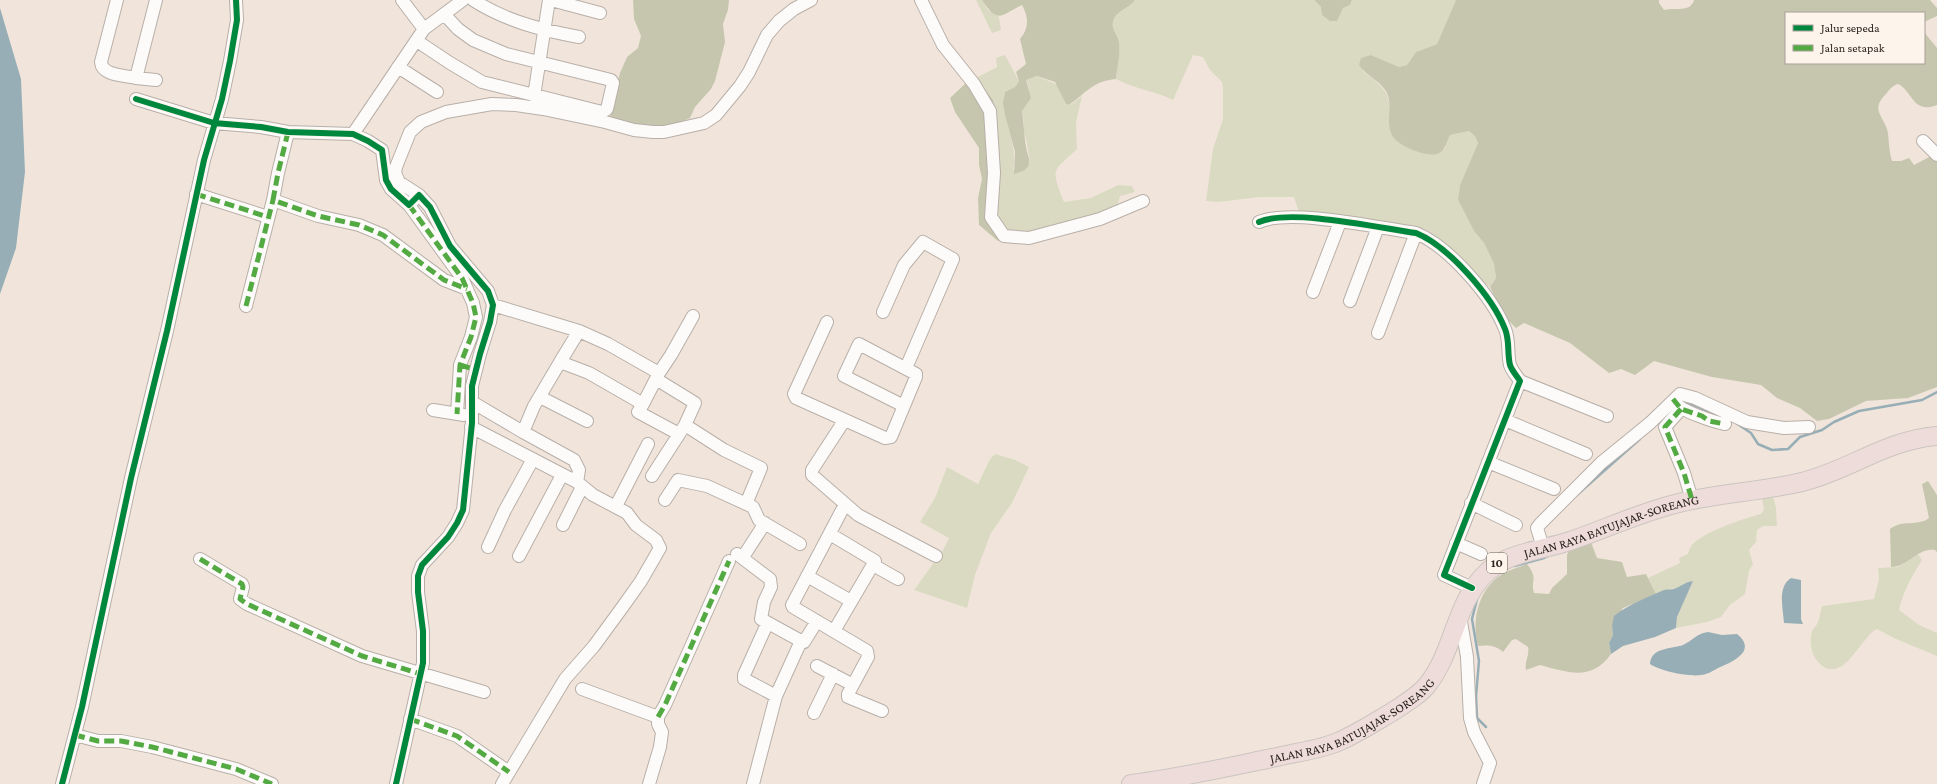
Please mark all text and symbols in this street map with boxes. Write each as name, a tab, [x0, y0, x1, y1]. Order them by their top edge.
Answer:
legend	[1785, 12, 1925, 64]
text: Jalur sepeda	[1820, 21, 1880, 35]
text: Jalan setapak	[1820, 41, 1885, 55]
street label: JALAN RAYA BATUJAJAR-SOREANG	[1521, 492, 1700, 561]
road number: 10	[1487, 553, 1507, 573]
street label: JALAN RAYA BATUJAJAR-SOREANG	[1268, 675, 1438, 766]

